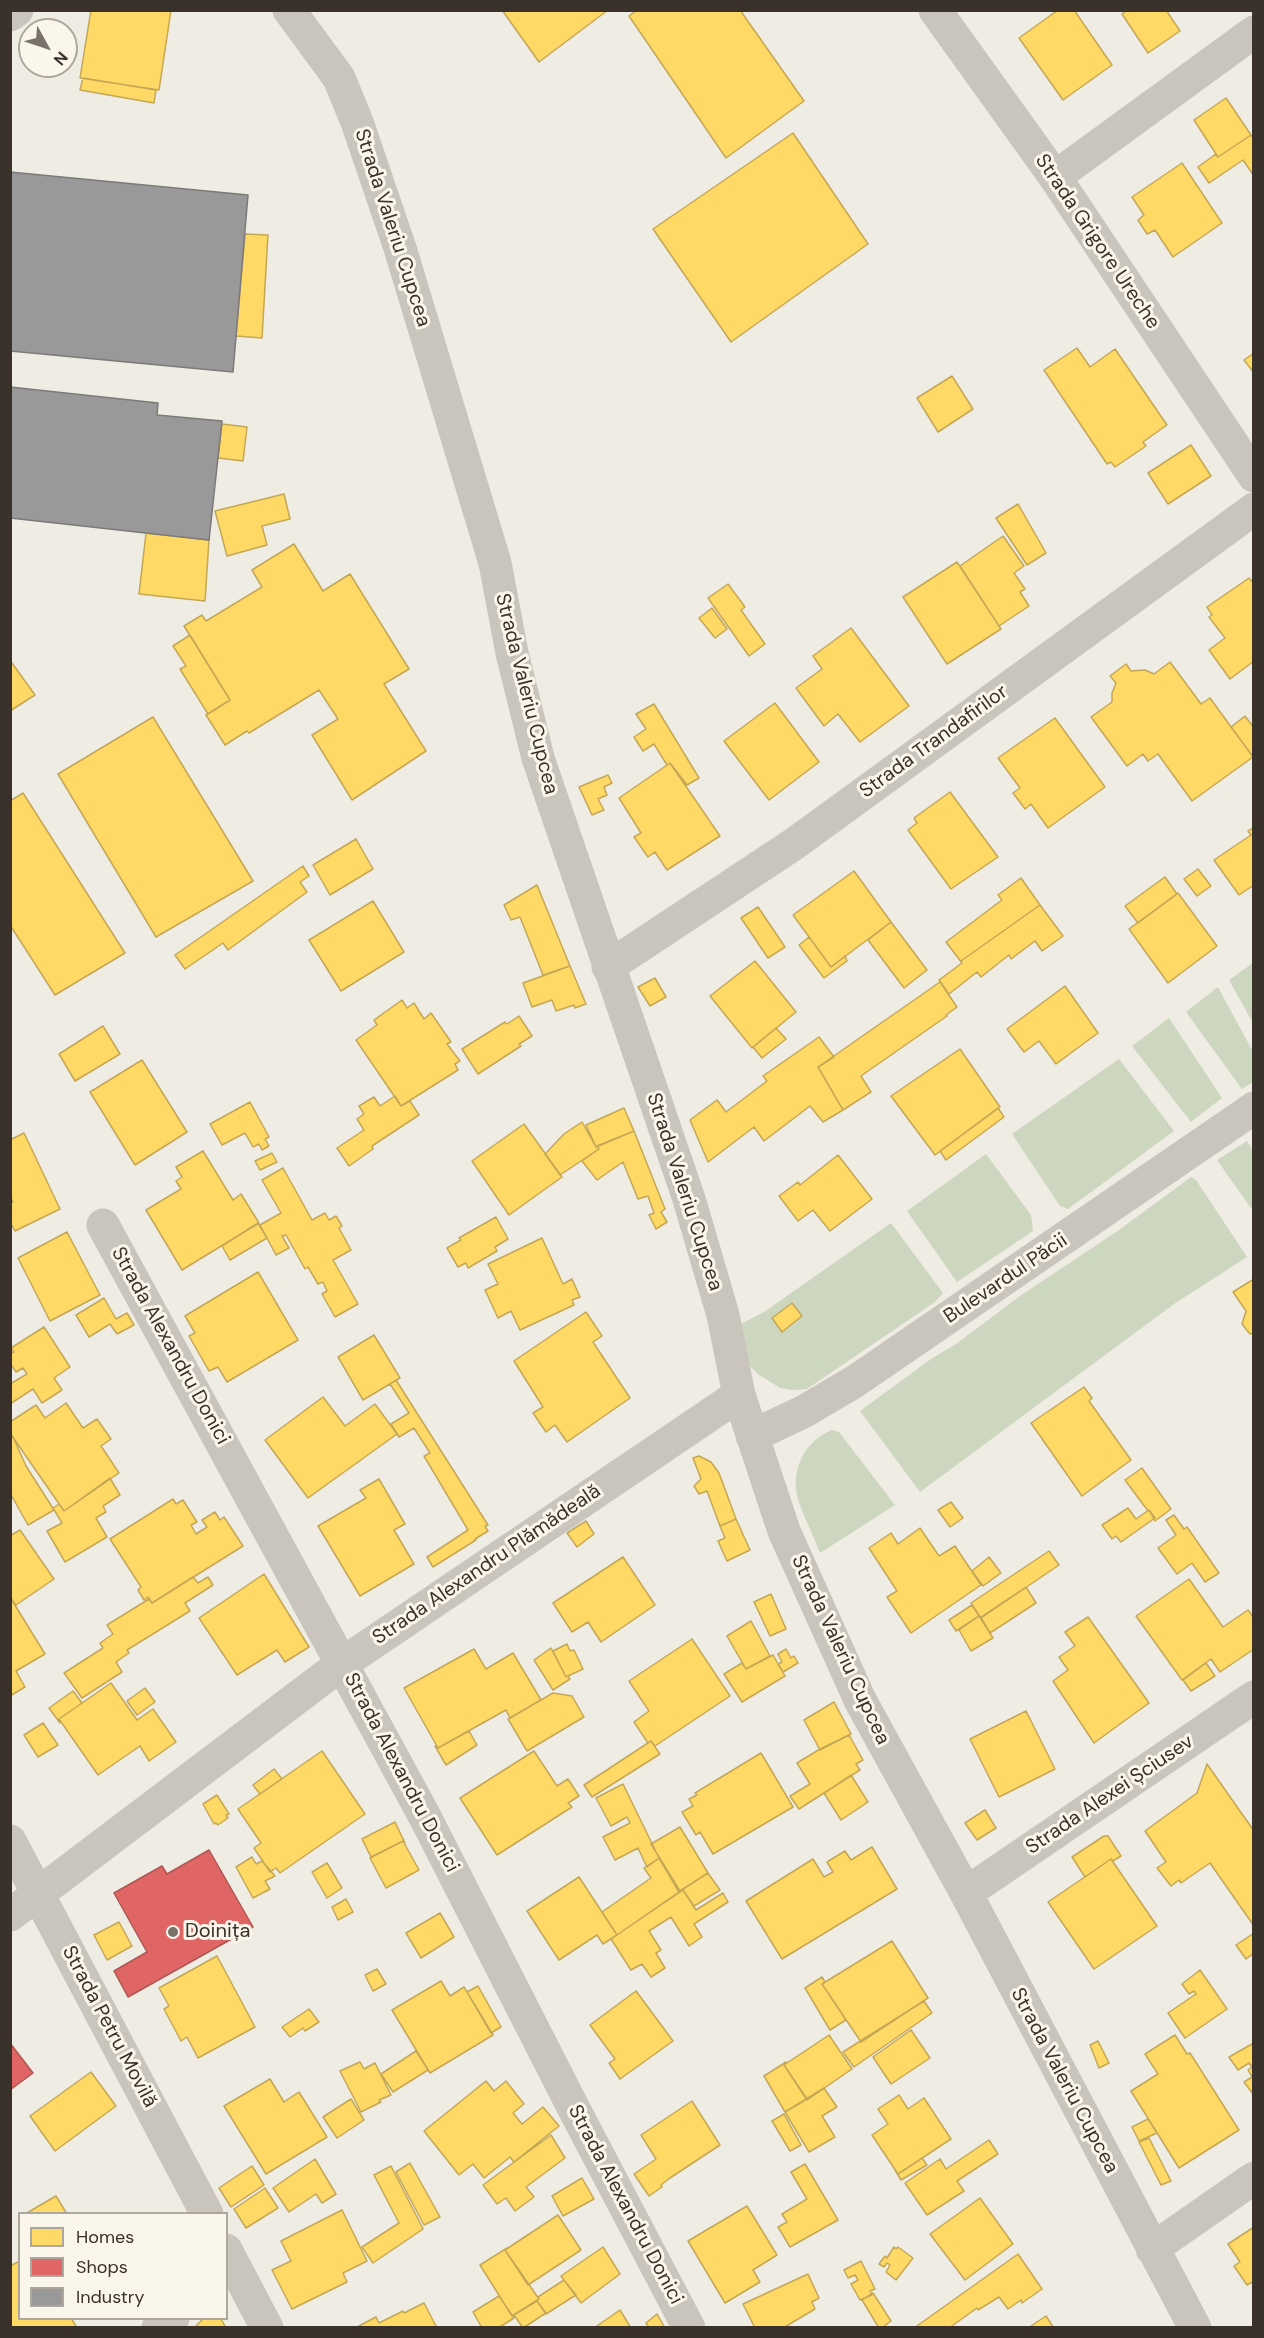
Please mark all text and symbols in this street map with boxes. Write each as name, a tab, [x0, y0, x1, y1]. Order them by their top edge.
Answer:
north arrow	[18, 18, 78, 78]
text: N	[49, 47, 72, 70]
street label: Strada Valeriu Cupcea	[349, 126, 435, 330]
street label: Strada Grigore Ureche	[1029, 150, 1165, 334]
street label: Strada Valeriu Cupcea	[489, 591, 563, 797]
street label: Strada Trandafirilor	[855, 680, 1013, 804]
street label: Strada Valeriu Cupcea	[641, 1090, 727, 1294]
street label: Bulevardul Păcii	[940, 1229, 1072, 1329]
street label: Strada Alexandru Donici	[106, 1243, 234, 1449]
street label: Strada Alexandru Plămădeală	[368, 1480, 606, 1650]
street label: Strada Valeriu Cupcea	[786, 1551, 894, 1749]
street label: Strada Alexandru Donici	[338, 1669, 464, 1877]
street label: Strada Alexei Șciusev	[1022, 1730, 1198, 1860]
place label: Doinița	[185, 1920, 250, 1944]
marker: Doinița	[166, 1925, 180, 1939]
street label: Strada Petru Movilă	[56, 1942, 162, 2112]
street label: Strada Valeriu Cupcea	[1005, 1984, 1123, 2178]
street label: Strada Alexandru Donici	[562, 2101, 688, 2309]
legend	[18, 2212, 228, 2320]
text: Homes	[76, 2225, 134, 2249]
text: Shops	[76, 2255, 128, 2279]
text: Industry	[76, 2285, 145, 2309]

